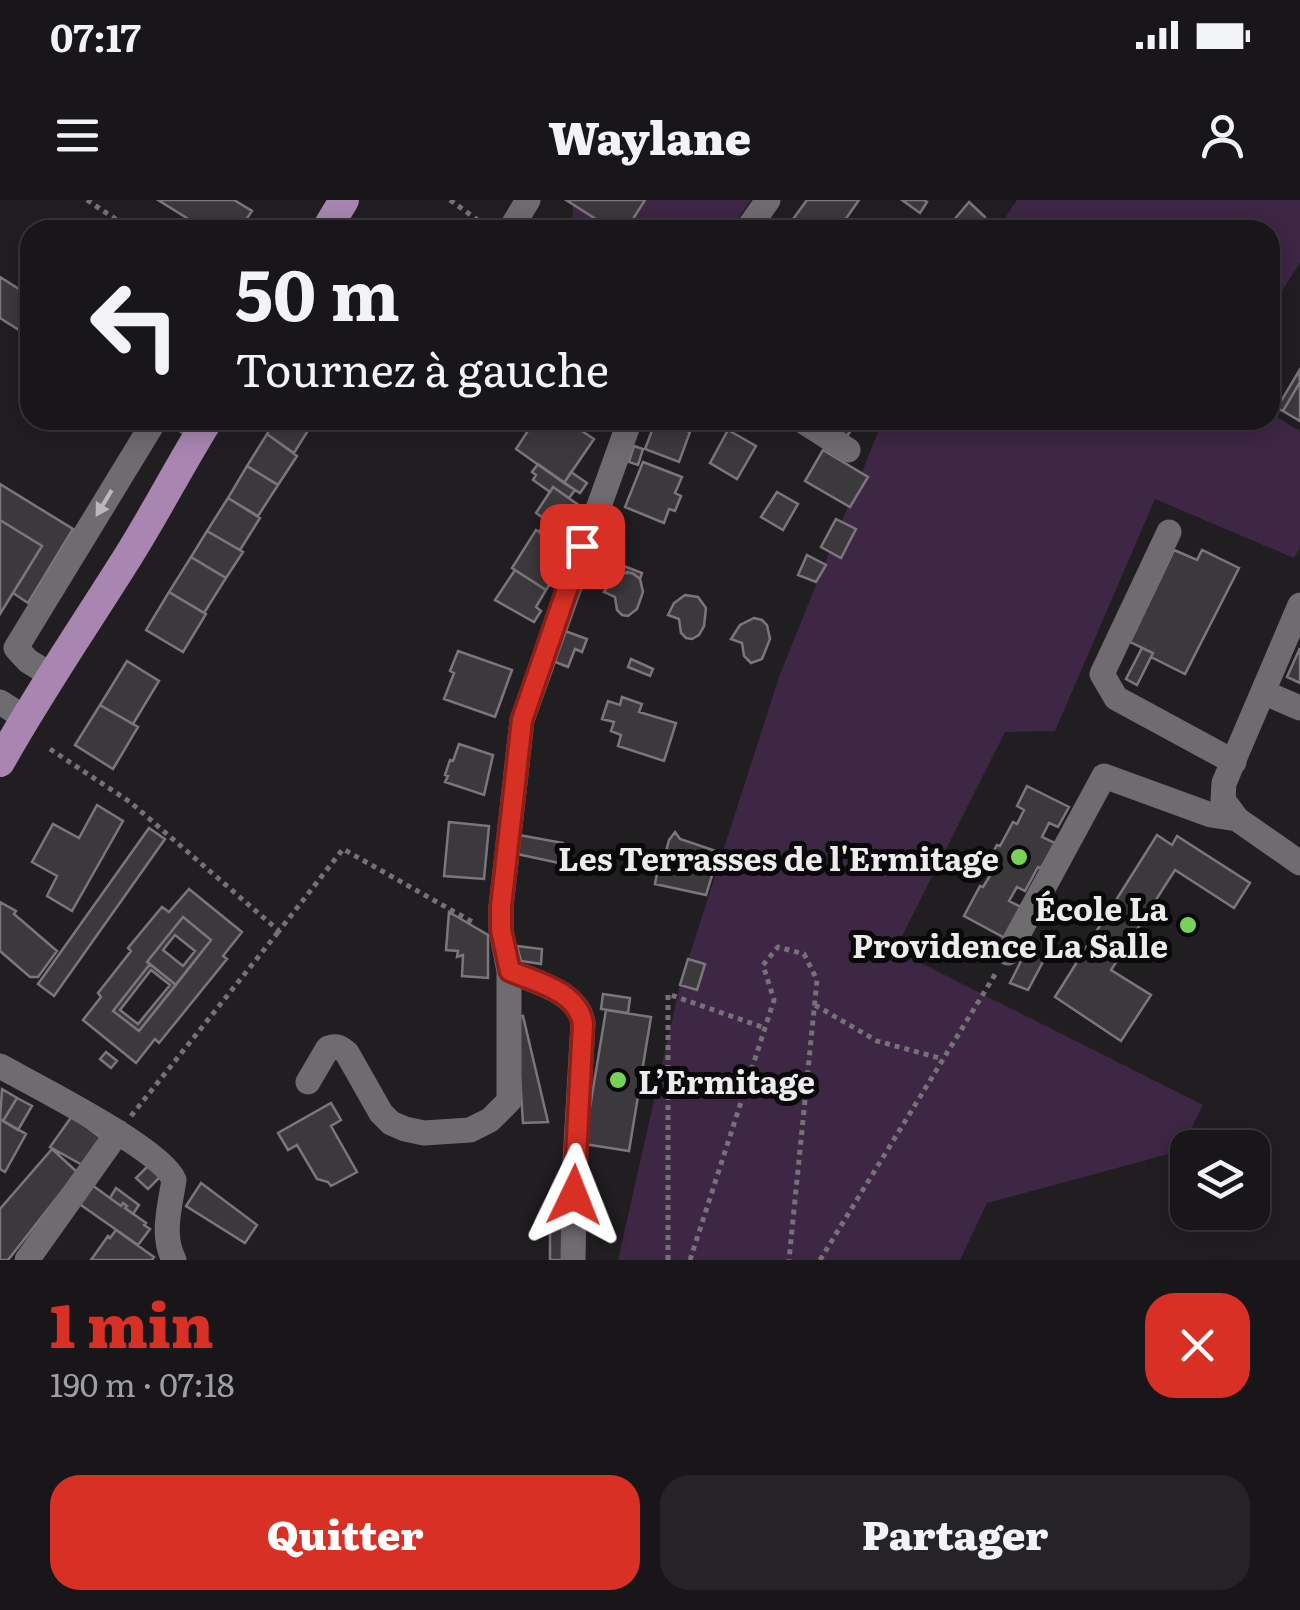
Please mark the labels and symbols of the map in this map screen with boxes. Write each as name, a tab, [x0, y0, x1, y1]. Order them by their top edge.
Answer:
one-way arrow	[96, 489, 113, 517]
pin	[540, 504, 625, 589]
place label: Les Terrasses de l'Ermitage	[558, 833, 999, 881]
marker: Les Terrasses de l'Ermitage	[1008, 846, 1030, 868]
place label: École La Providence La Salle	[852, 883, 1168, 968]
marker: École La Providence La Salle	[1177, 914, 1199, 936]
place label: L’Ermitage	[638, 1056, 815, 1104]
marker: L’Ermitage	[607, 1069, 629, 1091]
position arrow	[522, 1143, 626, 1247]

